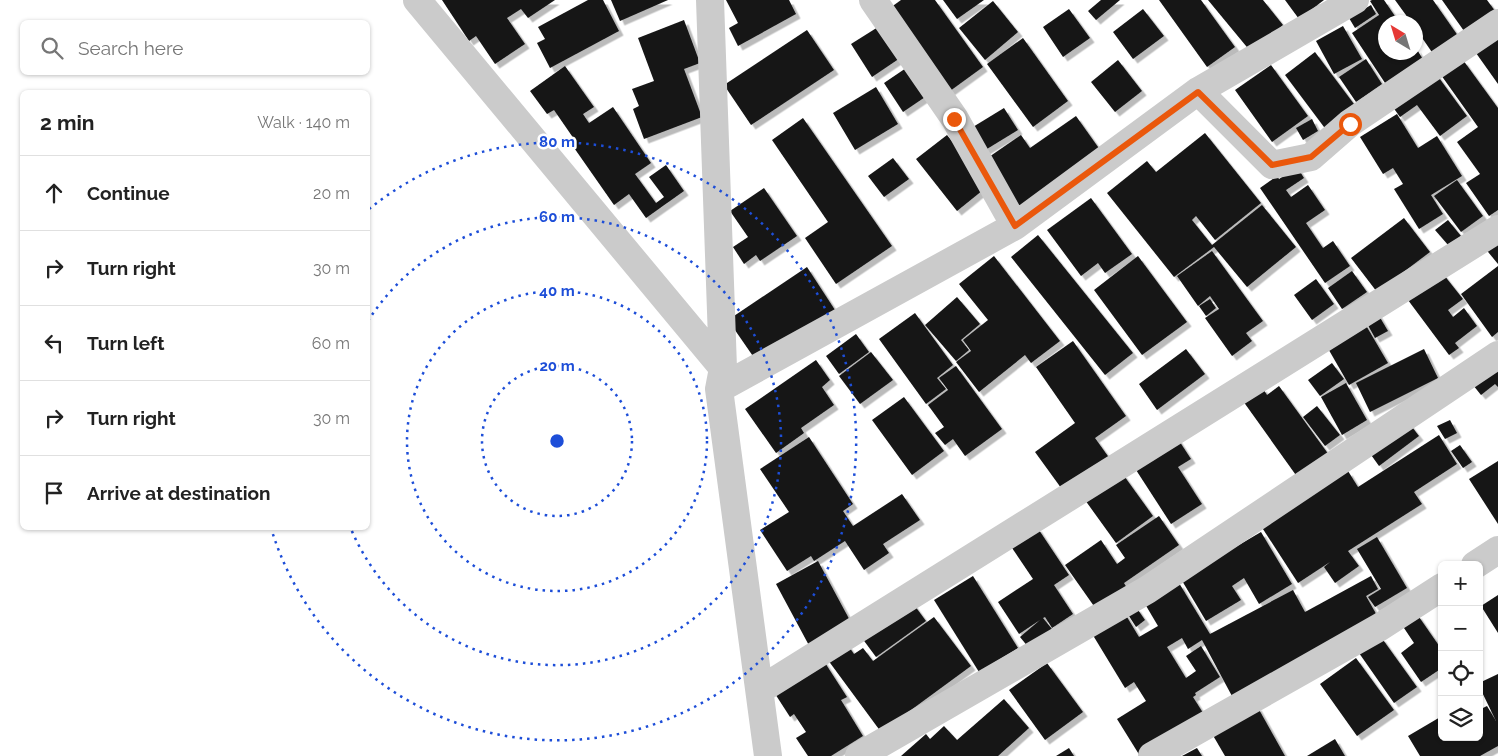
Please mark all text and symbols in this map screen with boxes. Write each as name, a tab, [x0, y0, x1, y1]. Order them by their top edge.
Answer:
north arrow	[1378, 15, 1423, 60]
search box	[20, 20, 370, 75]
icon: search	[38, 34, 66, 62]
text: Search here	[78, 37, 184, 59]
route end	[943, 108, 966, 131]
text: 2 min	[40, 110, 94, 135]
text: Walk · 140 m	[257, 113, 350, 132]
route start	[1339, 113, 1362, 136]
text: 80 m	[539, 133, 575, 151]
icon: ahead	[40, 179, 68, 207]
text: Continue	[87, 182, 170, 204]
text: 20 m	[313, 184, 350, 203]
text: 60 m	[539, 208, 575, 226]
icon: right	[40, 254, 68, 282]
text: Turn right	[87, 257, 176, 279]
text: 30 m	[313, 259, 350, 278]
text: 40 m	[539, 282, 575, 300]
icon: left	[40, 329, 68, 357]
text: Turn left	[87, 332, 164, 354]
text: 60 m	[312, 334, 350, 353]
text: 20 m	[539, 357, 575, 375]
icon: right	[40, 404, 68, 432]
text: Turn right	[87, 407, 176, 429]
text: 30 m	[313, 409, 350, 428]
centre of rings	[548, 432, 566, 450]
icon: arrive	[40, 479, 68, 507]
text: Arrive at destination	[87, 482, 271, 504]
map controls	[1438, 561, 1483, 741]
button: +	[1438, 561, 1483, 606]
button: −	[1438, 606, 1483, 651]
button: locate	[1438, 651, 1483, 696]
button: layers	[1438, 696, 1483, 741]

